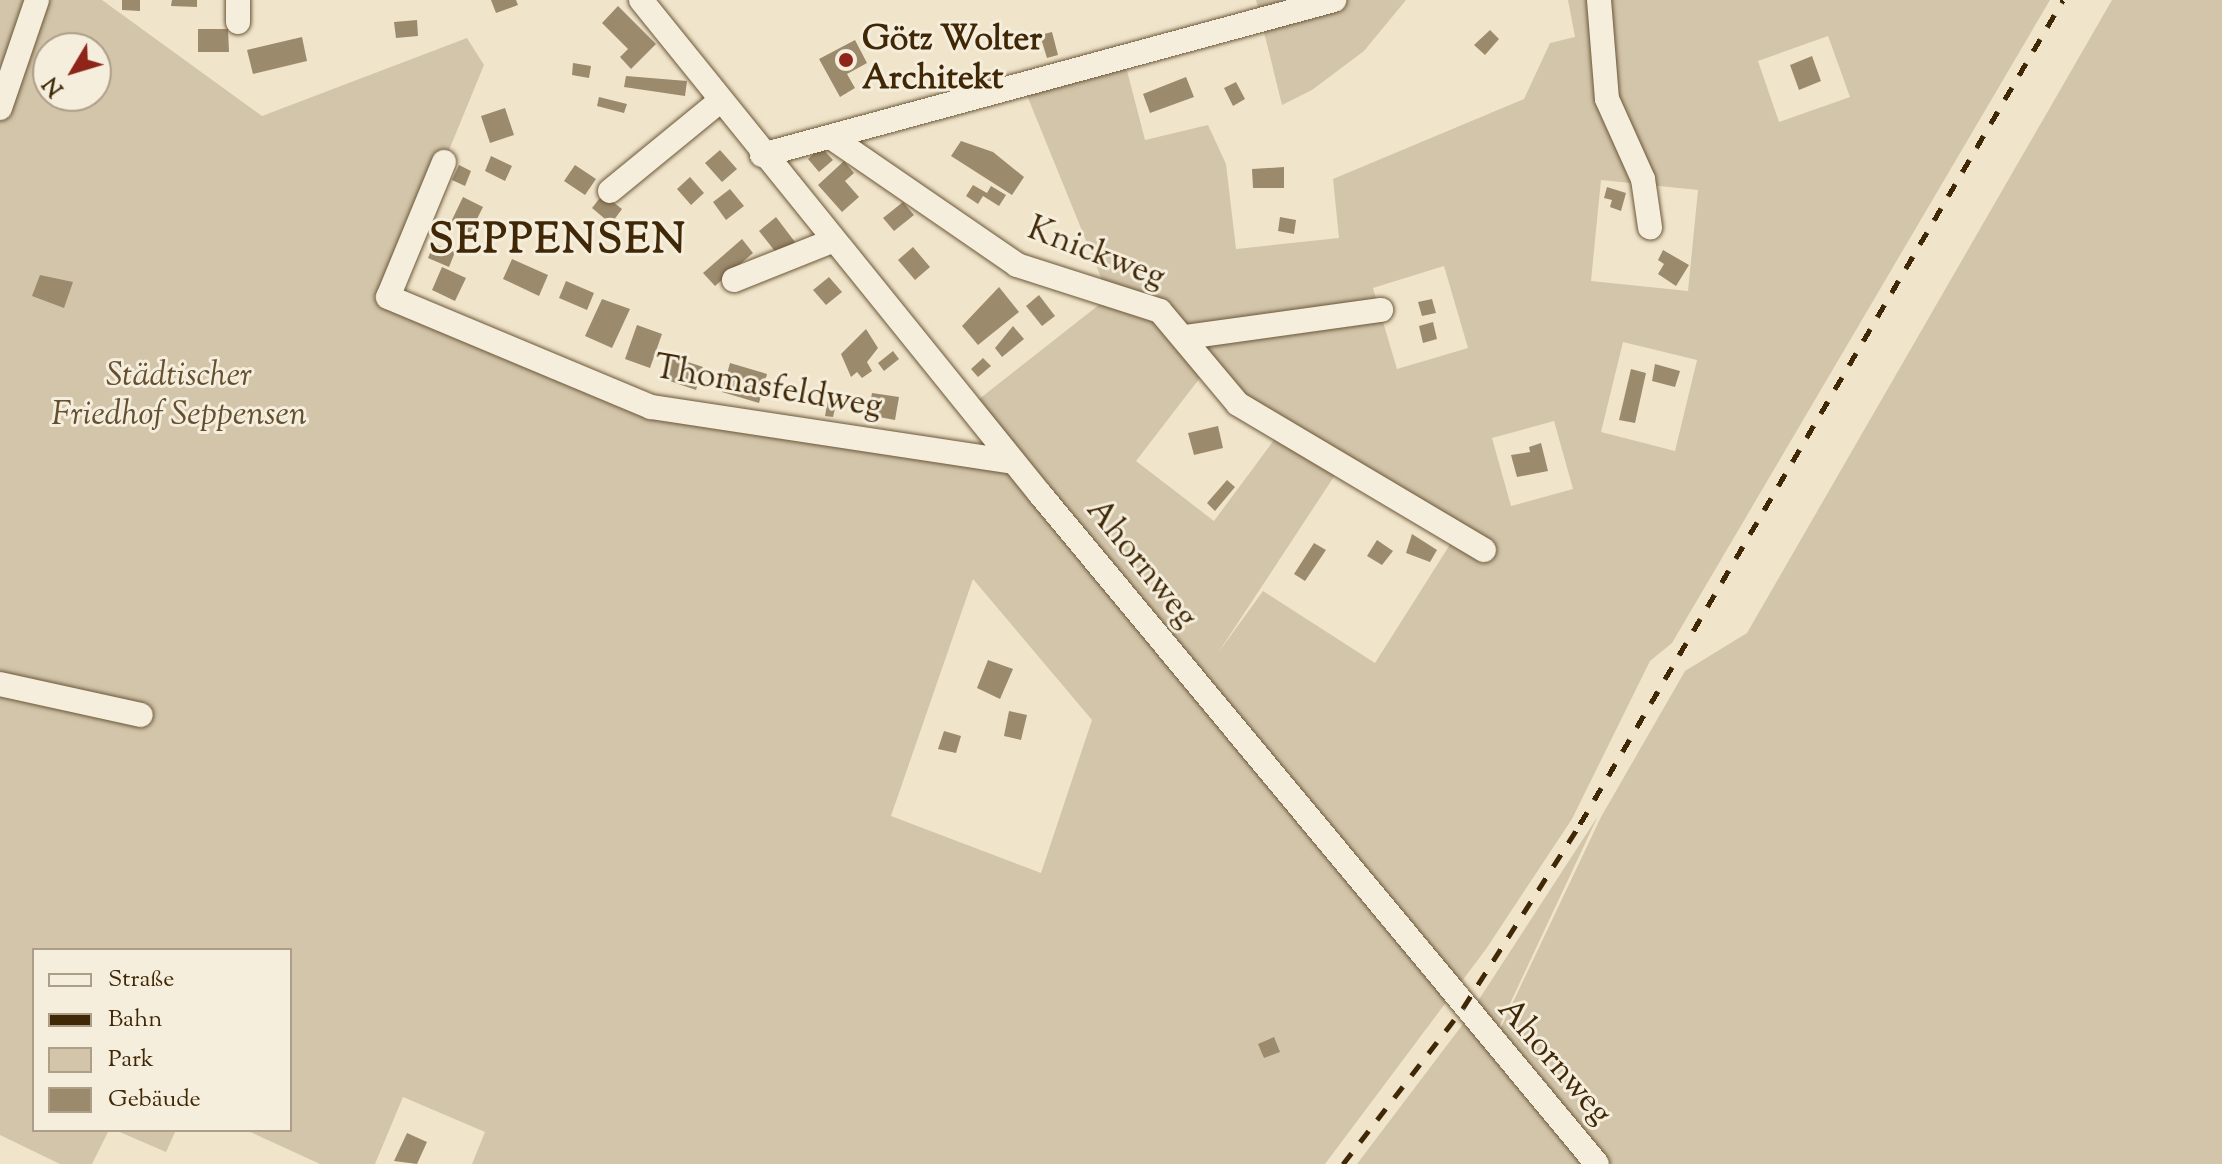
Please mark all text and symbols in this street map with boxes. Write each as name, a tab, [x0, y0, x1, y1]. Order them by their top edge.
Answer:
place label: Götz Wolter Architekt	[862, 20, 1042, 100]
north arrow	[32, 32, 112, 112]
marker: Götz Wolter Architekt	[837, 51, 855, 69]
text: N	[37, 69, 73, 102]
street label: Knickweg	[1021, 209, 1171, 299]
district label: SEPPENSEN	[429, 217, 687, 267]
street label: Thomasfeldweg	[651, 348, 885, 428]
park label: Städtischer Friedhof Seppensen	[51, 356, 307, 436]
street label: Ahornweg	[1077, 491, 1205, 637]
legend	[32, 948, 292, 1132]
text: Straße	[108, 963, 174, 997]
street label: Ahornweg	[1488, 990, 1620, 1134]
text: Bahn	[108, 1003, 162, 1037]
text: Park	[108, 1043, 154, 1077]
text: Gebäude	[108, 1083, 201, 1117]

